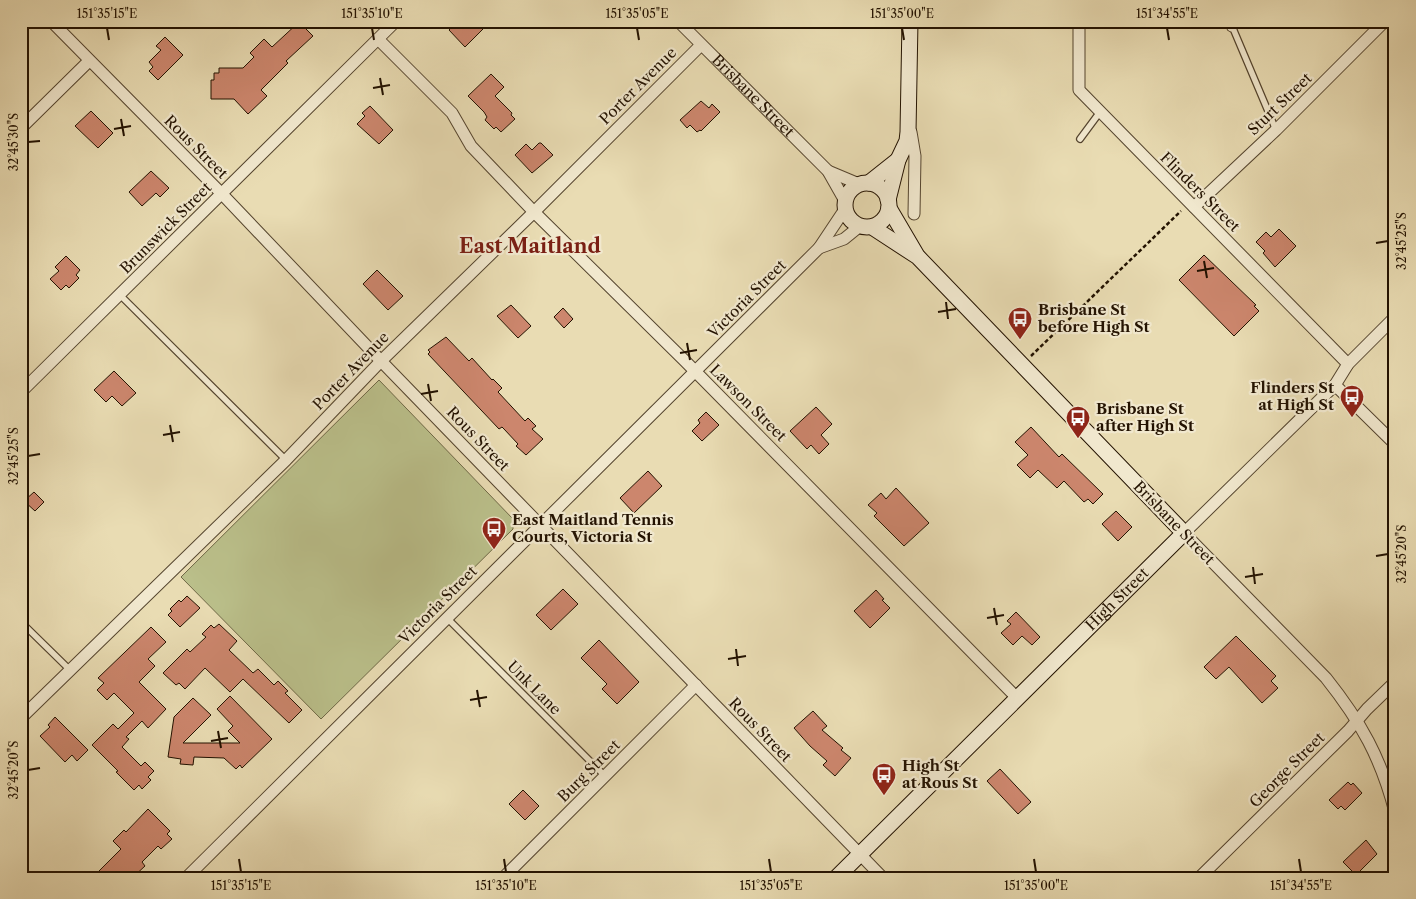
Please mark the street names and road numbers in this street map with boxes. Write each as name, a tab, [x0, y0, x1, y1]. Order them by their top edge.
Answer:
street label: Porter Avenue	[595, 43, 680, 128]
street label: Brisbane Street	[708, 50, 799, 141]
street label: Sturt Street	[1244, 68, 1316, 139]
street label: Rous Street	[161, 111, 233, 183]
street label: Flinders Street	[1157, 148, 1245, 236]
street label: Brunswick Street	[116, 177, 216, 277]
street label: Victoria Street	[703, 255, 790, 342]
street label: Porter Avenue	[309, 328, 393, 414]
street label: Lawson Street	[706, 360, 791, 446]
street label: Rous Street	[443, 402, 514, 475]
street label: Brisbane Street	[1130, 477, 1220, 569]
street label: Victoria Street	[394, 561, 481, 648]
street label: High Street	[1081, 563, 1153, 634]
street label: Unk Lane	[503, 657, 565, 719]
street label: Rous Street	[725, 693, 796, 766]
street label: George Street	[1245, 728, 1329, 811]
street label: Burg Street	[554, 735, 624, 806]

